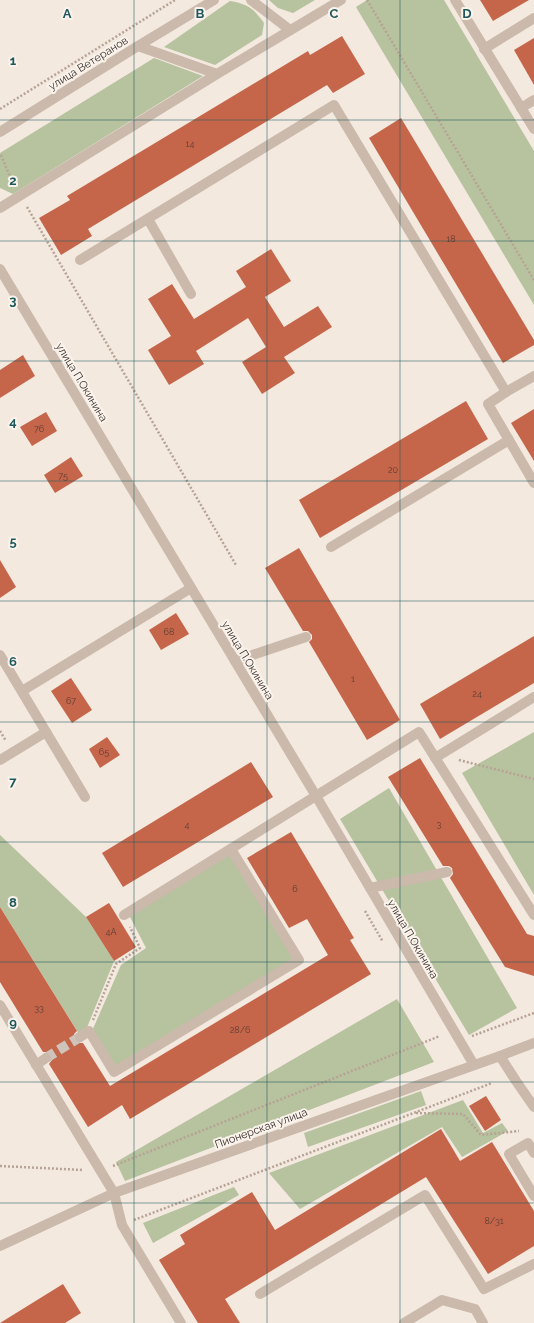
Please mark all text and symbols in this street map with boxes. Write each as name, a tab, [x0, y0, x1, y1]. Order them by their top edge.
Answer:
text: A	[63, 6, 72, 21]
text: B	[196, 6, 205, 21]
text: C	[330, 6, 339, 21]
text: D	[462, 6, 472, 21]
street label: улица Ветеранов	[46, 34, 130, 93]
text: 1	[10, 53, 17, 68]
house number: 14	[186, 139, 194, 149]
text: 2	[9, 173, 17, 188]
house number: 18	[446, 234, 456, 244]
text: 3	[9, 293, 17, 308]
street label: улица П.Окинина	[53, 341, 110, 424]
text: 4	[9, 414, 17, 429]
house number: 76	[34, 424, 45, 434]
house number: 20	[388, 465, 399, 475]
house number: 75	[58, 471, 68, 481]
text: 5	[9, 534, 17, 549]
street label: улица П.Окинина	[219, 619, 276, 702]
house number: 68	[164, 627, 174, 637]
text: 6	[9, 654, 17, 669]
house number: 1	[351, 674, 355, 684]
house number: 24	[472, 689, 482, 699]
house number: 67	[66, 696, 76, 706]
house number: 65	[99, 747, 109, 757]
text: 7	[9, 774, 17, 789]
house number: 3	[437, 819, 442, 829]
house number: 4	[185, 820, 190, 830]
house number: 6	[292, 884, 298, 894]
text: 8	[9, 895, 17, 910]
street label: улица П.Окинина	[385, 897, 441, 981]
house number: 4А	[106, 927, 117, 937]
house number: 33	[34, 1003, 44, 1013]
text: 9	[9, 1015, 17, 1030]
house number: 28/6	[230, 1025, 251, 1035]
street label: Пионерская улица	[213, 1106, 309, 1151]
house number: 8/31	[484, 1216, 504, 1226]

